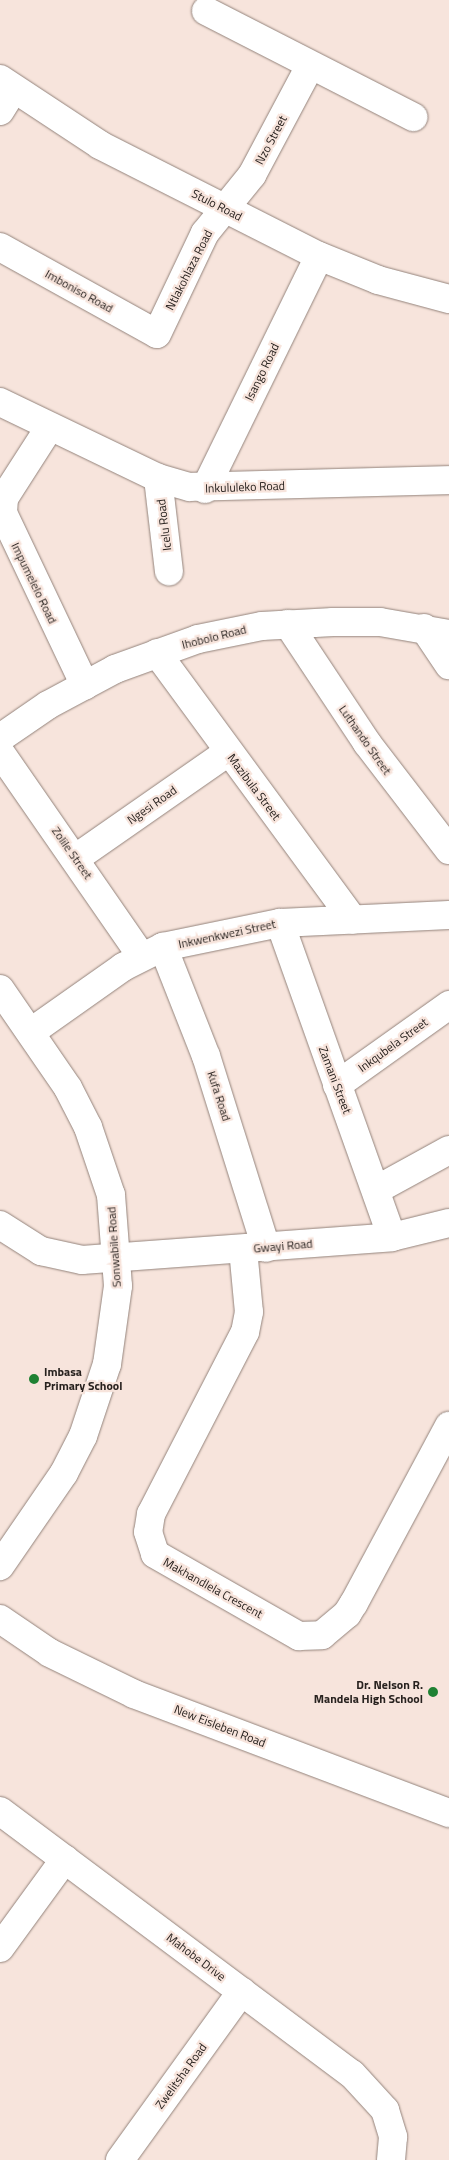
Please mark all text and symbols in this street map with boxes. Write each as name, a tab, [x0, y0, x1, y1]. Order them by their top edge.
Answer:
street label: Nzo Street	[252, 113, 290, 167]
street label: Stulo Road	[189, 186, 245, 224]
street label: Ntlakohlaza Road	[163, 227, 215, 313]
street label: Imboniso Road	[43, 266, 115, 316]
street label: Isango Road	[242, 341, 282, 403]
street label: Inkululeko Road	[205, 478, 285, 496]
street label: Icelu Road	[154, 498, 174, 552]
street label: Impumelelo Road	[8, 540, 60, 626]
street label: Ihobolo Road	[180, 622, 248, 652]
street label: Luthando Street	[336, 703, 394, 777]
street label: Mazibula Street	[224, 751, 284, 823]
street label: Ngesi Road	[125, 783, 179, 827]
street label: Zolile Street	[49, 824, 95, 882]
street label: Inkwenkwezi Street	[177, 917, 277, 951]
street label: Inkqubela Street	[355, 1015, 431, 1075]
street label: Zamani Street	[316, 1044, 354, 1116]
street label: Kufa Road	[204, 1069, 234, 1123]
street label: Sonwabile Road	[104, 1206, 124, 1288]
street label: Gwayi Road	[253, 1236, 313, 1256]
place label: Imbasa Primary School	[44, 1365, 122, 1393]
marker: Imbasa Primary School	[28, 1373, 40, 1385]
street label: Makhandlela Crescent	[161, 1555, 265, 1621]
place label: Dr. Nelson R. Mandela High School	[314, 1678, 423, 1706]
marker: Dr. Nelson R. Mandela High School	[427, 1686, 439, 1698]
street label: New Eisleben Road	[172, 1702, 268, 1750]
street label: Mahobe Drive	[164, 1930, 228, 1984]
street label: Zwelitsha Road	[152, 2040, 210, 2112]

